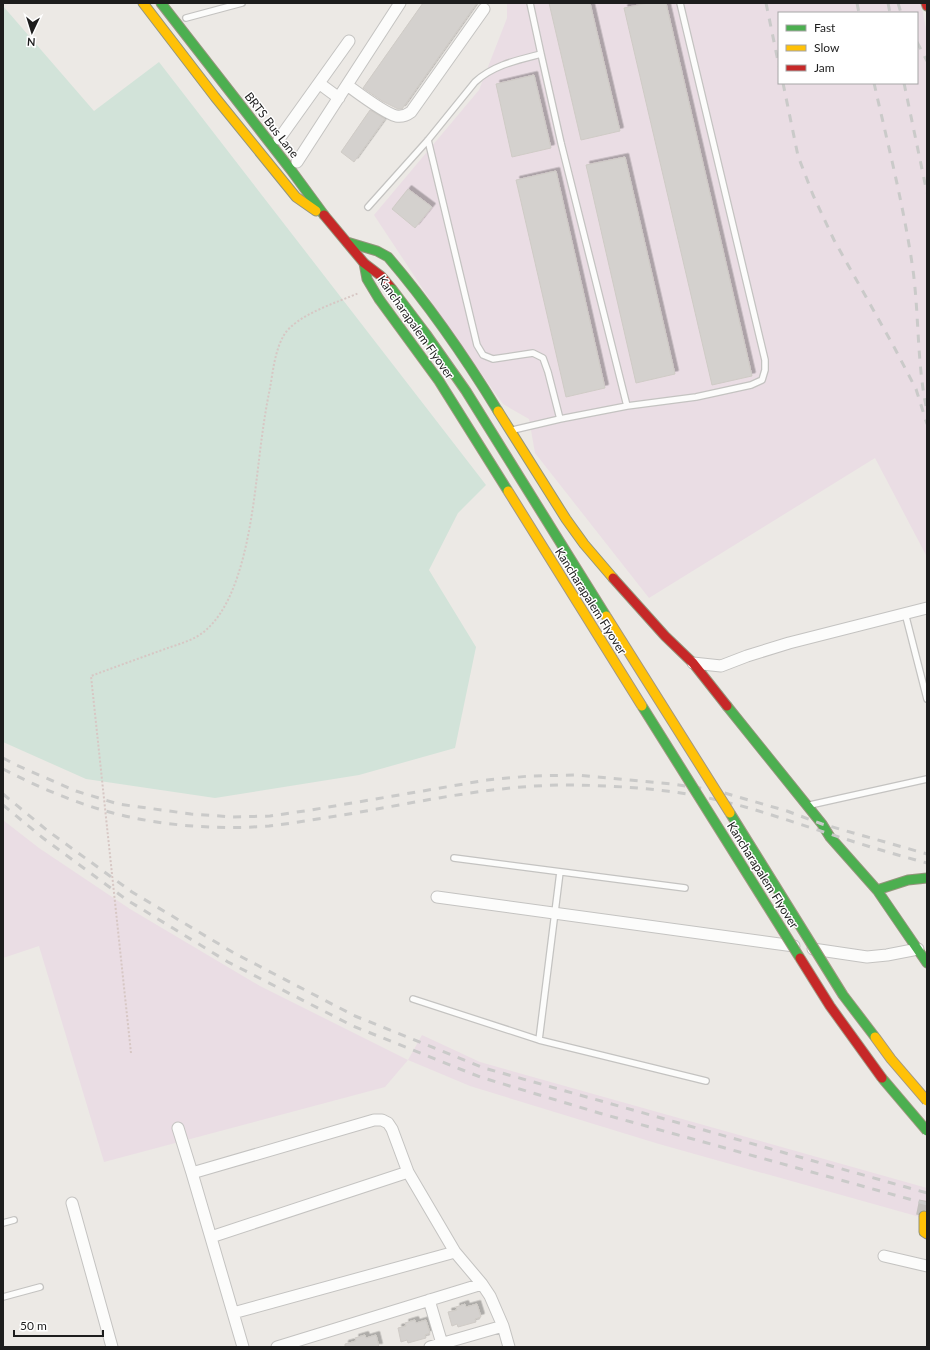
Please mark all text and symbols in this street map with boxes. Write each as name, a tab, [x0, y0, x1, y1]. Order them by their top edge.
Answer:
north arrow	[12, 12, 52, 52]
legend	[778, 12, 918, 84]
text: Fast	[814, 20, 836, 35]
text: N	[27, 36, 36, 49]
text: Slow	[814, 40, 840, 55]
text: Jam	[814, 60, 835, 75]
street label: BRTS Bus Lane	[242, 89, 302, 161]
street label: Kancharapalem Flyover	[375, 272, 458, 382]
street label: Kancharapalem Flyover	[552, 545, 630, 658]
street label: Kancharapalem Flyover	[724, 819, 802, 932]
scale bar	[14, 1312, 103, 1338]
text: 50 m	[20, 1318, 47, 1333]

